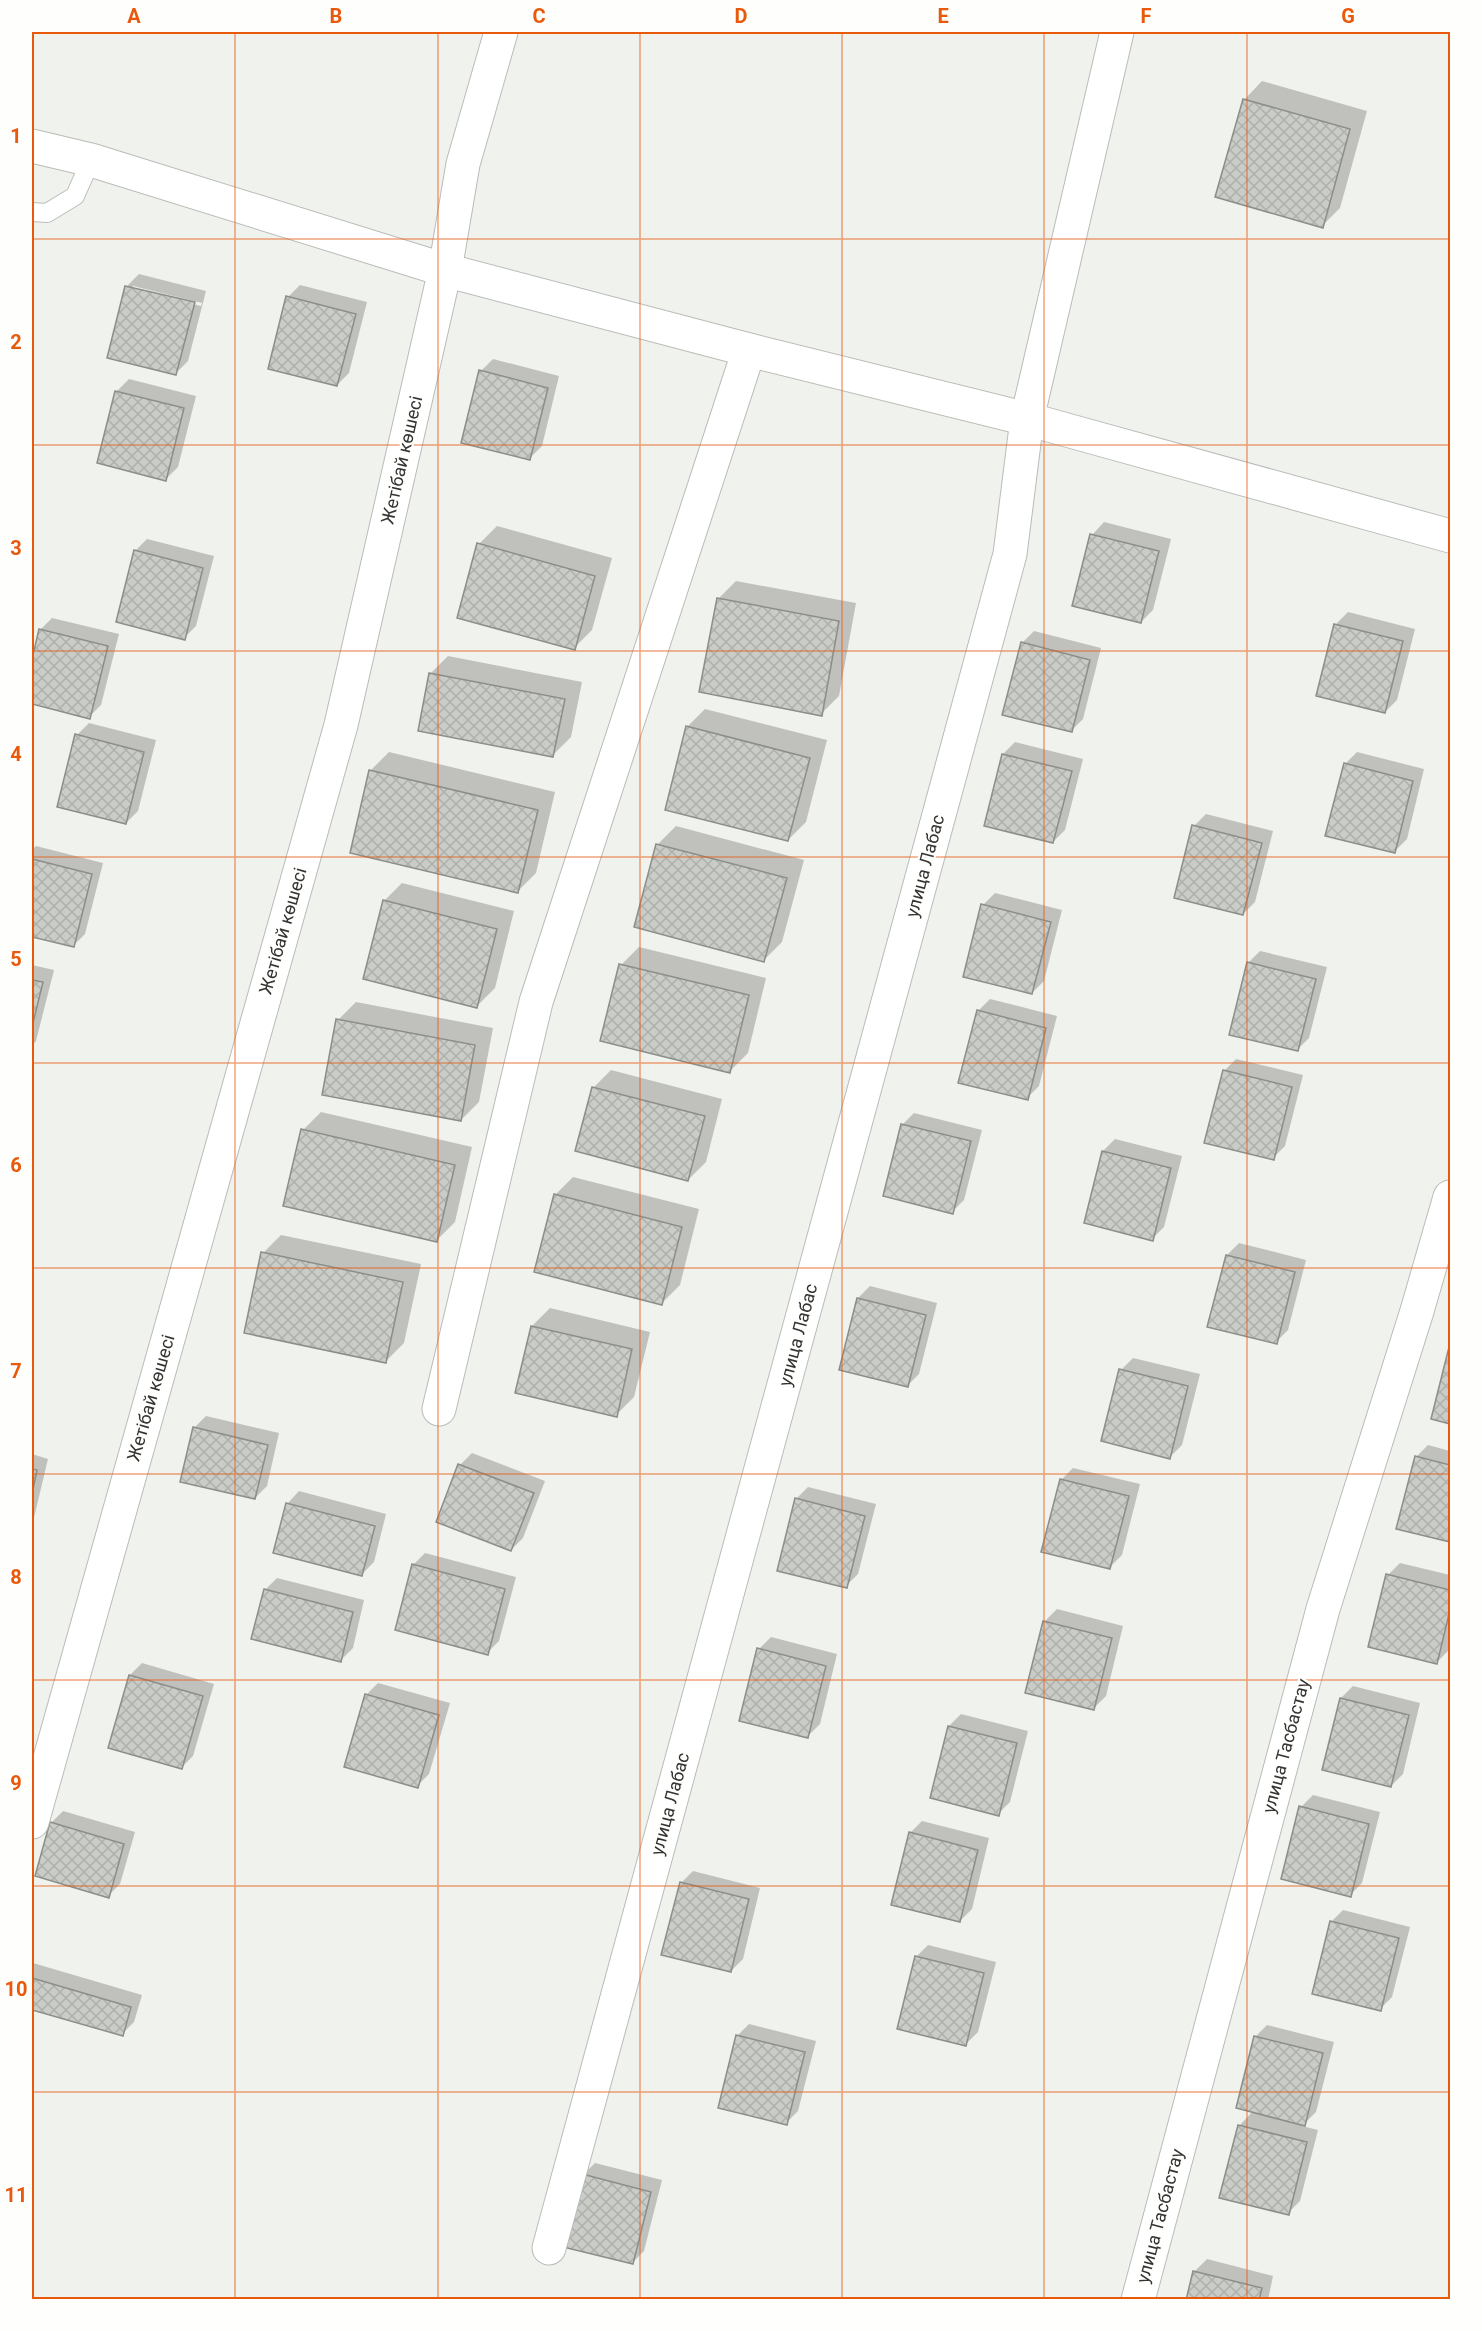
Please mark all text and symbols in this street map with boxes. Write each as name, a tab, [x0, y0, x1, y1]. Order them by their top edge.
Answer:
text: A	[127, 4, 141, 28]
text: B	[330, 4, 342, 28]
text: C	[532, 4, 546, 28]
text: D	[735, 4, 748, 28]
text: E	[937, 4, 949, 28]
text: F	[1141, 4, 1152, 28]
text: G	[1341, 4, 1355, 28]
text: 1	[10, 124, 22, 148]
text: 2	[10, 330, 22, 354]
street label: Жетібай көшесі	[377, 394, 426, 526]
text: 3	[10, 536, 22, 560]
text: 4	[10, 742, 22, 766]
street label: улица Лабас	[901, 812, 948, 920]
street label: Жетібай көшесі	[254, 865, 311, 997]
text: 5	[10, 947, 22, 971]
text: 6	[10, 1153, 22, 1177]
street label: улица Лабас	[774, 1281, 821, 1389]
street label: Жетібай көшесі	[122, 1332, 179, 1464]
text: 7	[10, 1359, 22, 1383]
text: 8	[10, 1565, 22, 1589]
street label: улица Тасбастау	[1257, 1676, 1314, 1815]
street label: улица Лабас	[646, 1750, 693, 1858]
text: 9	[10, 1771, 22, 1795]
text: 10	[5, 1977, 27, 2001]
street label: улица Тасбастау	[1131, 2146, 1188, 2285]
text: 11	[5, 2183, 27, 2207]

